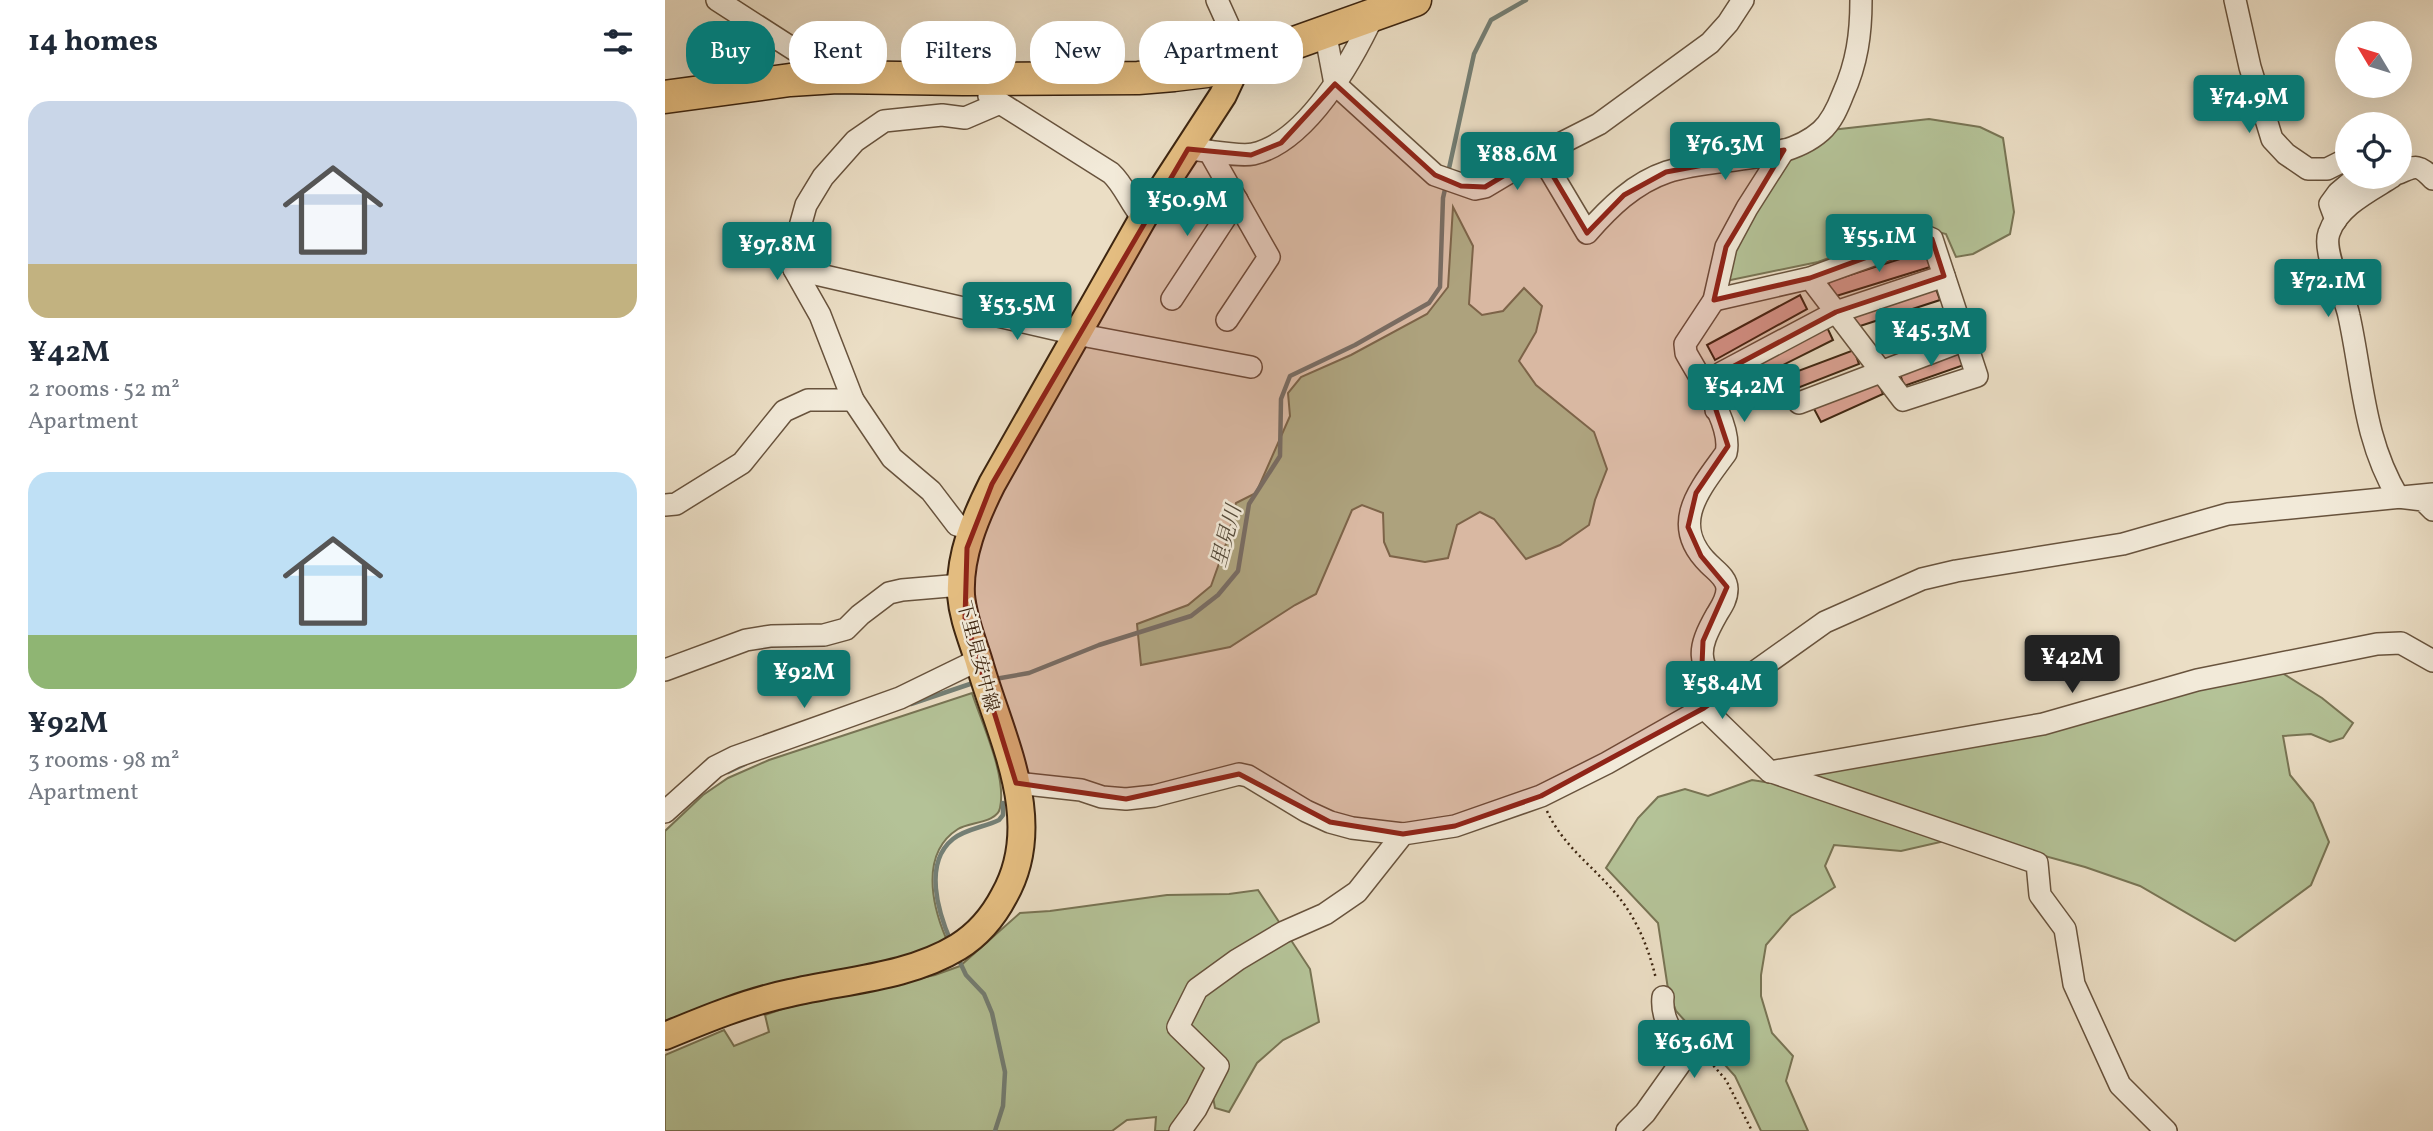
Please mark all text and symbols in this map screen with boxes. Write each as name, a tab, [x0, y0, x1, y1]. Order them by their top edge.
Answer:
text: 14 homes	[28, 21, 158, 63]
chip: Buy	[686, 21, 775, 84]
chip: Rent	[789, 21, 887, 84]
chip: Filters	[901, 21, 1016, 84]
chip: New	[1030, 21, 1125, 84]
chip: Apartment	[1139, 21, 1303, 84]
north arrow	[2335, 21, 2411, 98]
map controls	[2335, 21, 2412, 189]
icon: filters	[599, 23, 637, 61]
pin: ¥74.9M	[2192, 76, 2306, 135]
text: ¥74.9M	[2209, 82, 2289, 114]
button: locate	[2335, 112, 2412, 189]
pin: ¥76.3M	[1668, 122, 1782, 182]
text: ¥76.3M	[1686, 129, 1764, 161]
pin: ¥88.6M	[1460, 132, 1574, 192]
text: ¥88.6M	[1477, 139, 1557, 171]
icon: home	[270, 147, 396, 273]
pin: ¥50.9M	[1130, 178, 1244, 238]
text: ¥50.9M	[1147, 185, 1228, 217]
pin: ¥55.1M	[1822, 215, 1936, 274]
text: ¥55.1M	[1842, 221, 1916, 253]
pin: ¥97.8M	[720, 222, 834, 282]
text: ¥97.8M	[738, 229, 816, 261]
pin: ¥72.1M	[2271, 260, 2385, 319]
text: ¥72.1M	[2290, 266, 2366, 298]
pin: ¥53.5M	[960, 282, 1074, 342]
text: ¥53.5M	[979, 289, 1055, 321]
pin: ¥45.3M	[1874, 308, 1988, 368]
text: ¥45.3M	[1891, 315, 1971, 347]
text: ¥42M	[28, 332, 110, 374]
pin: ¥54.2M	[1687, 364, 1801, 424]
text: ¥54.2M	[1704, 371, 1784, 403]
text: 2 rooms · 52 m²	[28, 374, 180, 406]
text: Apartment	[28, 406, 139, 438]
water label: 里見川	[1205, 500, 1250, 571]
icon: home	[270, 518, 396, 644]
street label: 下里見安中線	[950, 598, 1004, 715]
pin: ¥42M	[2031, 636, 2113, 695]
text: ¥42M	[2041, 642, 2103, 674]
pin: ¥92M	[763, 650, 845, 710]
text: ¥92M	[773, 657, 835, 689]
pin: ¥58.4M	[1665, 662, 1779, 721]
text: ¥58.4M	[1682, 668, 1762, 700]
text: ¥92M	[28, 703, 108, 745]
text: 3 rooms · 98 m²	[28, 745, 180, 777]
text: Apartment	[28, 777, 139, 809]
pin: ¥63.6M	[1637, 1020, 1751, 1080]
text: ¥63.6M	[1654, 1027, 1734, 1059]

